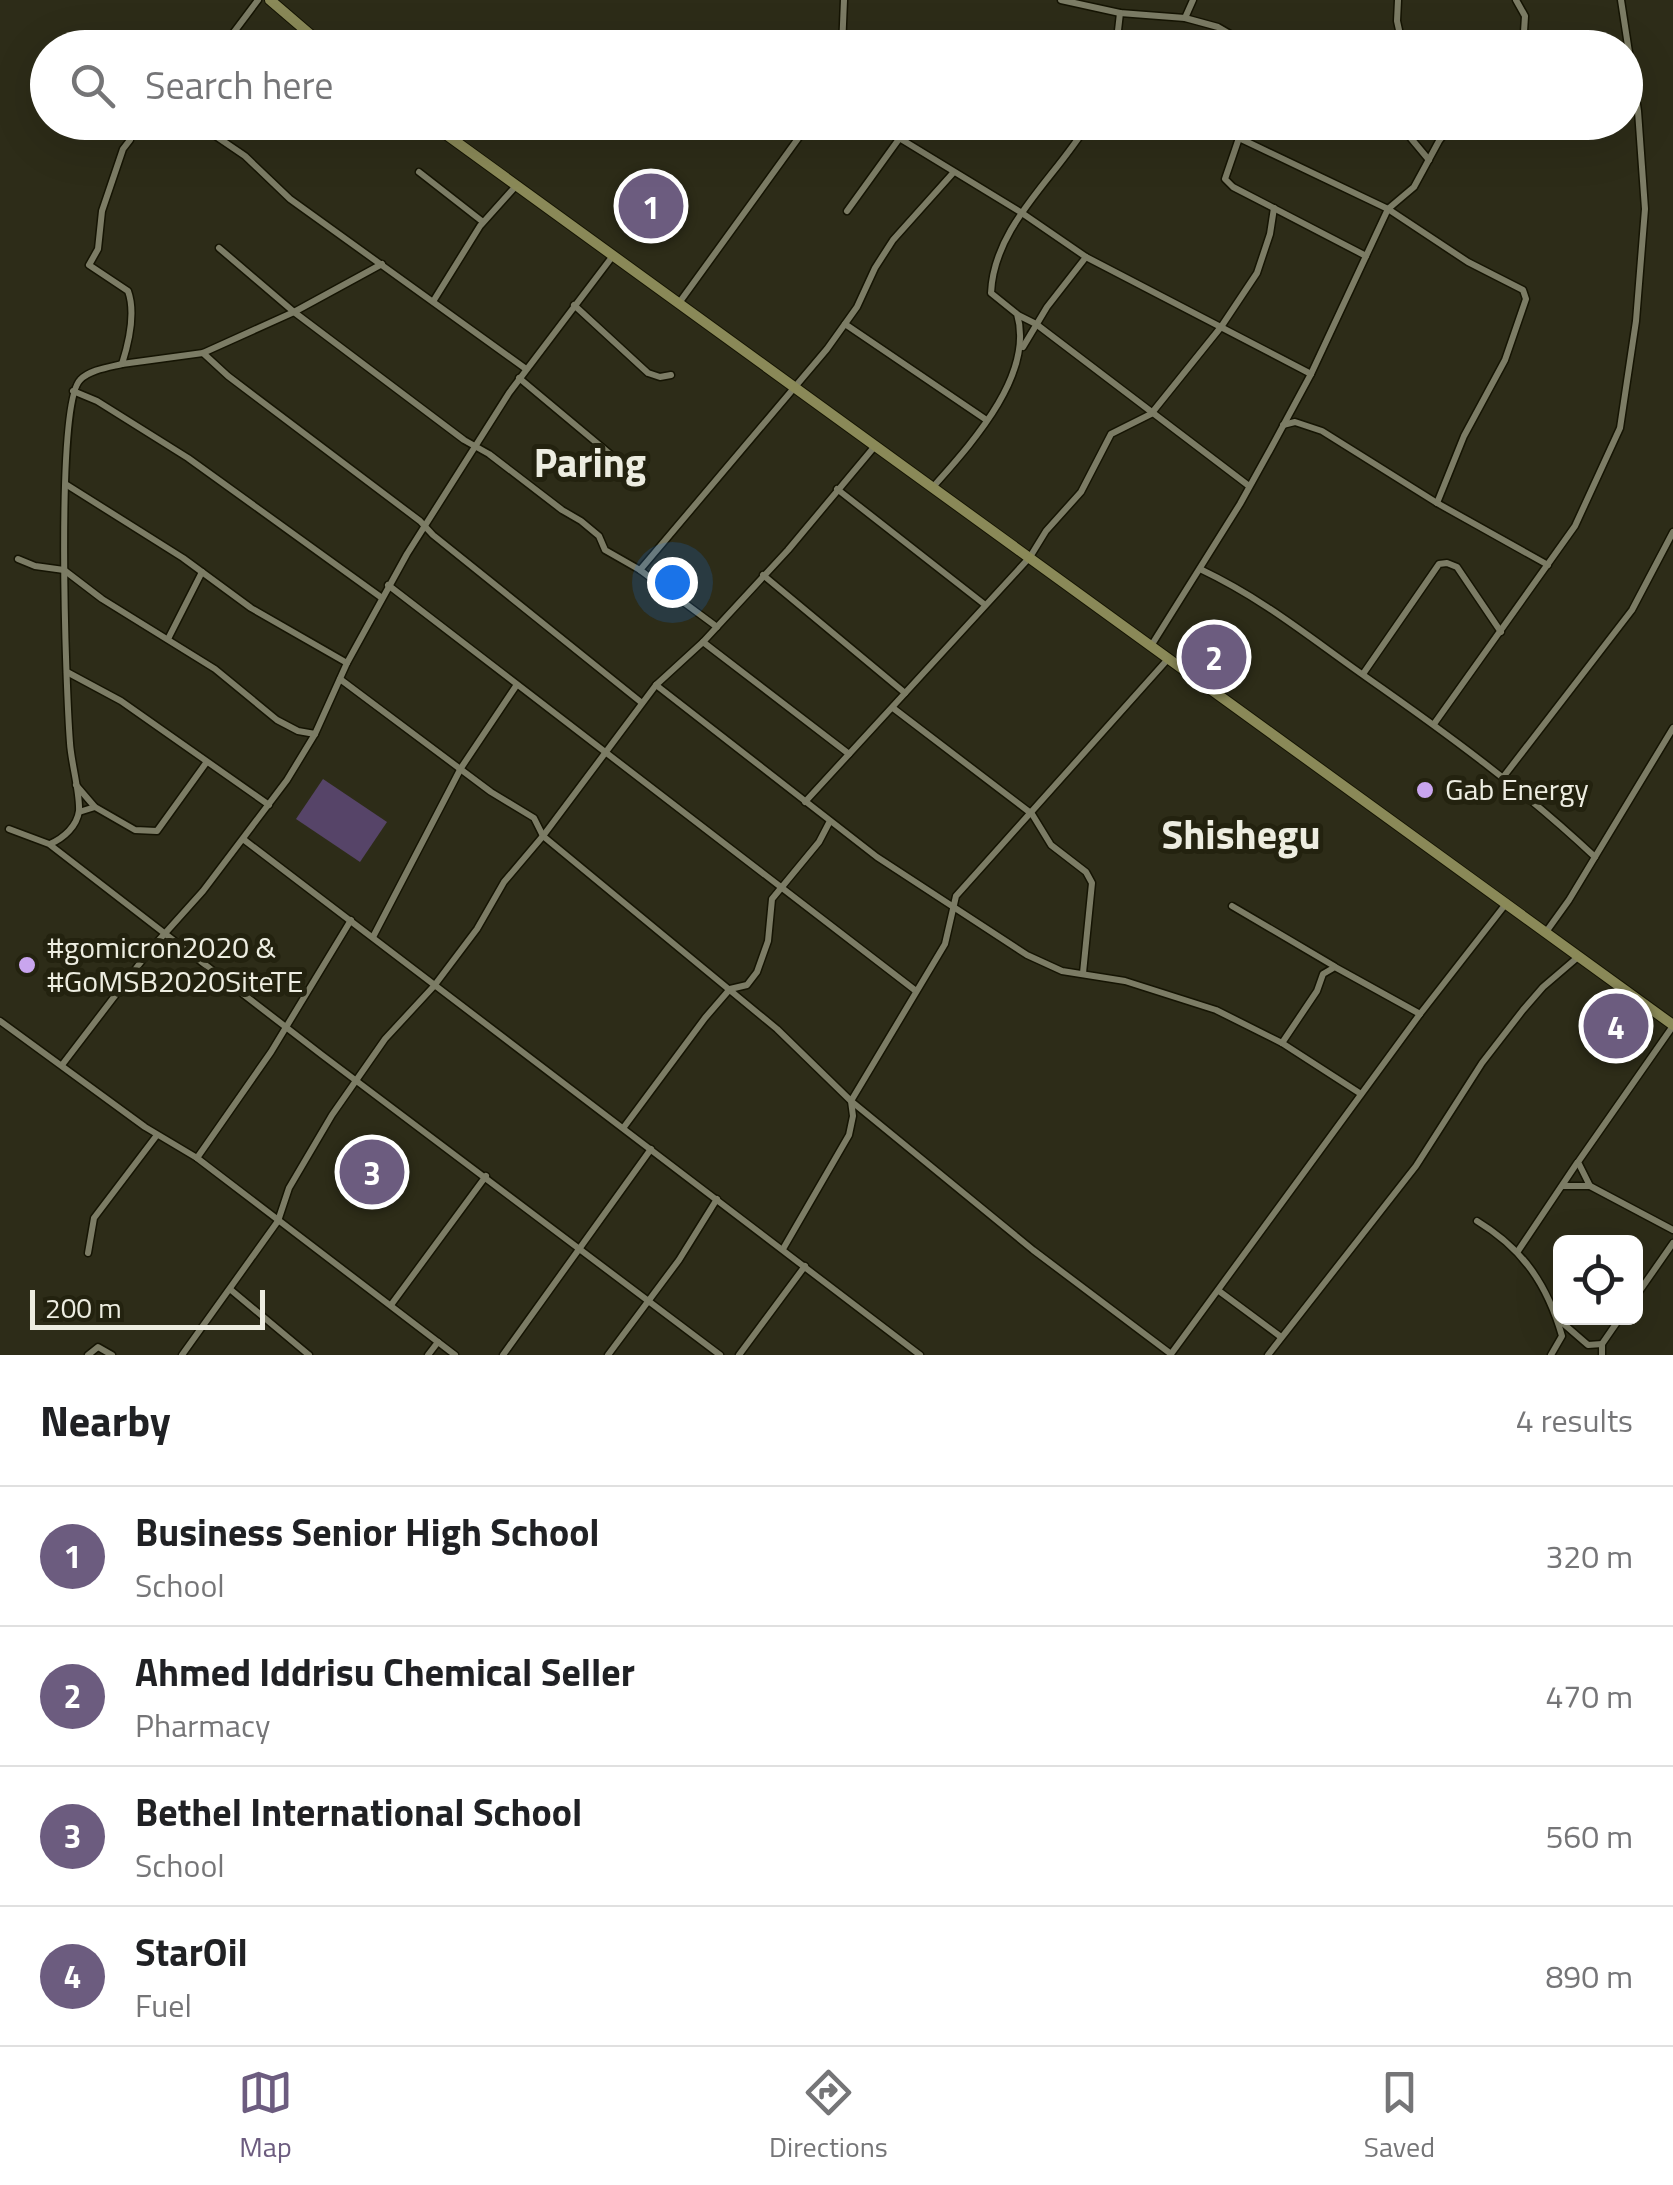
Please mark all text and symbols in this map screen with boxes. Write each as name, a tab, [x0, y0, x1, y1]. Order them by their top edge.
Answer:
search box	[30, 30, 1643, 140]
text: Search here	[145, 56, 333, 114]
icon: search	[65, 58, 120, 113]
pin: 1	[618, 168, 684, 244]
district label: Paring	[534, 432, 646, 493]
your location	[647, 557, 698, 608]
pin: 2	[1182, 620, 1246, 694]
place label: Gab Energy	[1445, 766, 1589, 812]
marker: Gab Energy	[1414, 779, 1436, 801]
district label: Shishegu	[1161, 804, 1321, 865]
place label: #gomicron2020 & #GoMSB2020SiteTE	[47, 924, 303, 1004]
marker: #gomicron2020 & #GoMSB2020SiteTE	[16, 954, 38, 976]
pin: 4	[1584, 988, 1648, 1064]
pin: 3	[340, 1134, 404, 1210]
map controls	[1553, 1235, 1643, 1325]
button: locate	[1553, 1235, 1643, 1325]
scale bar	[30, 1285, 265, 1330]
text: 200 m	[45, 1286, 122, 1329]
text: Nearby	[40, 1388, 171, 1452]
text: 4 results	[1516, 1396, 1633, 1444]
text: Business Senior High School	[135, 1503, 600, 1561]
text: 1	[64, 1532, 81, 1580]
text: 320 m	[1545, 1532, 1633, 1580]
text: School	[135, 1561, 225, 1609]
text: Ahmed Iddrisu Chemical Seller	[135, 1643, 635, 1701]
text: 2	[64, 1672, 81, 1720]
text: 470 m	[1545, 1672, 1633, 1720]
text: Pharmacy	[135, 1701, 270, 1749]
text: Bethel International School	[135, 1783, 582, 1841]
text: 3	[64, 1812, 81, 1860]
text: 560 m	[1545, 1812, 1633, 1860]
text: School	[135, 1841, 225, 1889]
text: StarOil	[135, 1923, 248, 1981]
text: 4	[64, 1952, 81, 2000]
text: 890 m	[1545, 1952, 1633, 2000]
text: Fuel	[135, 1981, 192, 2029]
tab: Map	[238, 2065, 293, 2168]
tab: Directions	[769, 2065, 888, 2168]
tab: Saved	[1364, 2065, 1435, 2168]

